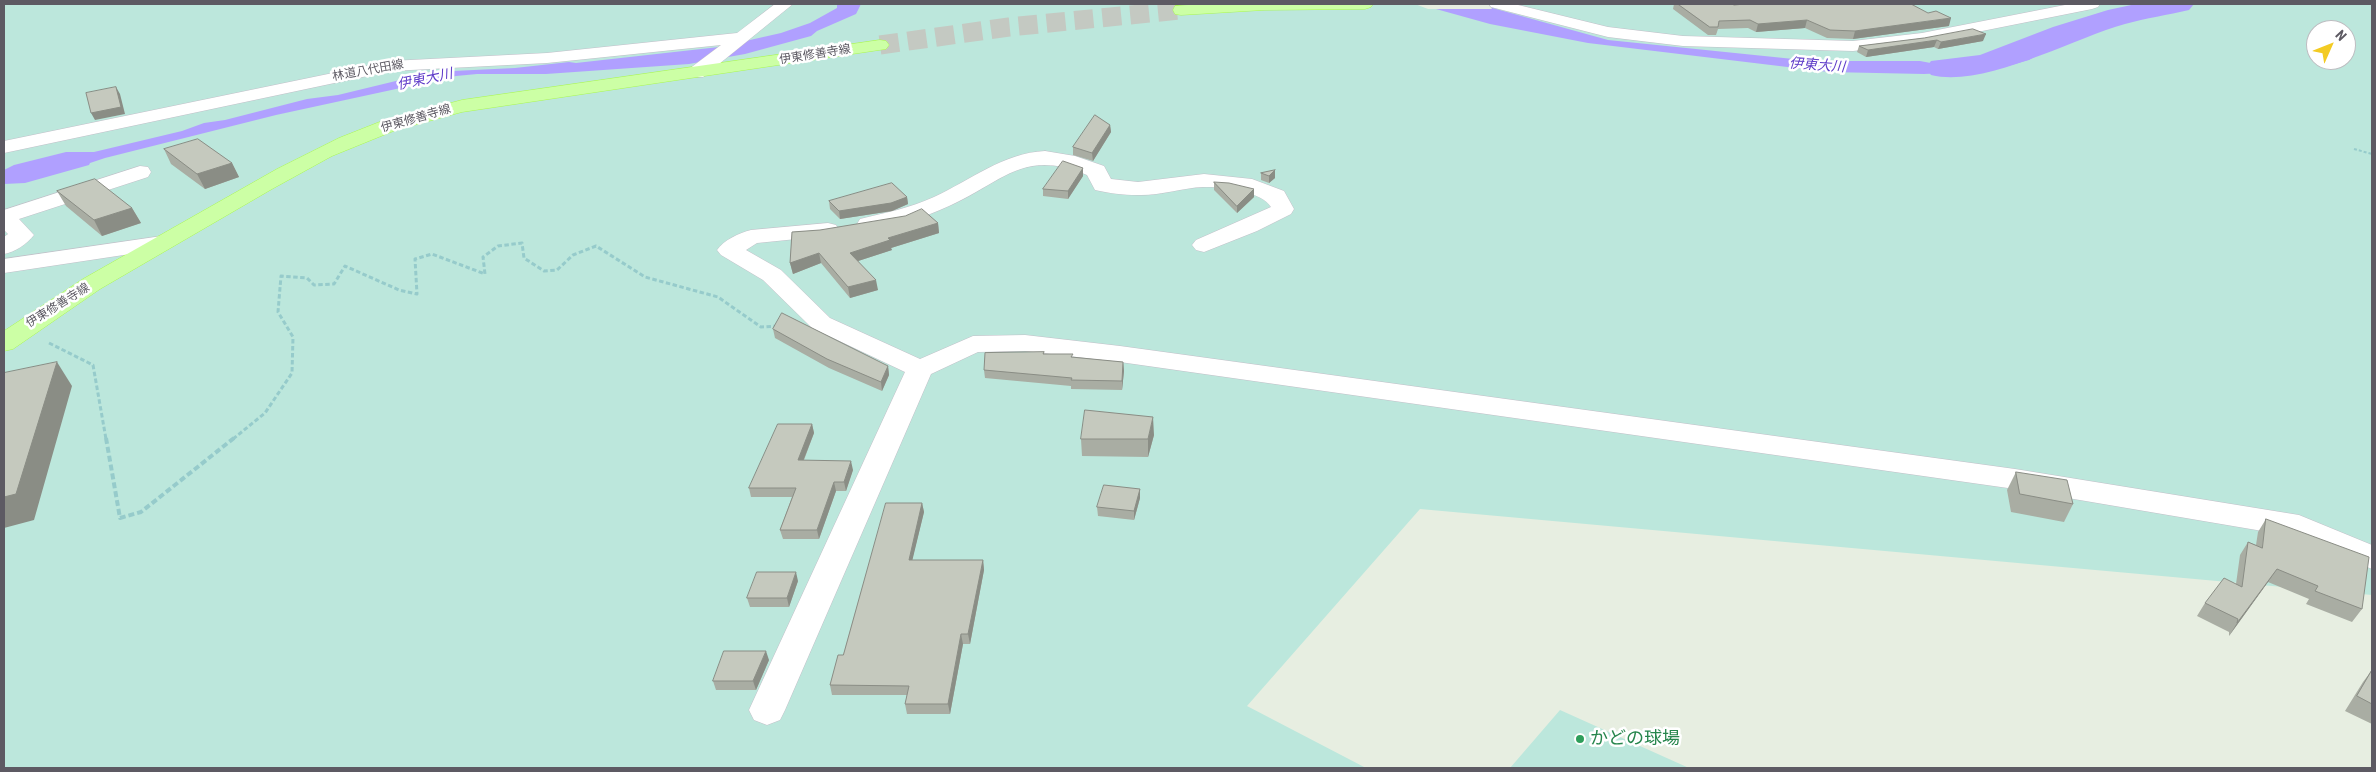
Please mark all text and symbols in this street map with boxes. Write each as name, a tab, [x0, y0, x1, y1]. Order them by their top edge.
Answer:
north arrow	[2306, 20, 2356, 70]
text: N	[2332, 27, 2350, 44]
street label: 伊東修善寺線	[778, 42, 852, 68]
water label: 伊東大川	[1788, 56, 1846, 76]
street label: 林道八代田線	[331, 58, 405, 84]
water label: 伊東大川	[396, 66, 454, 94]
street label: 伊東修善寺線	[379, 102, 453, 136]
street label: 伊東修善寺線	[24, 281, 92, 331]
place label: かどの球場	[1590, 728, 1680, 750]
marker: かどの球場	[1574, 733, 1586, 745]

